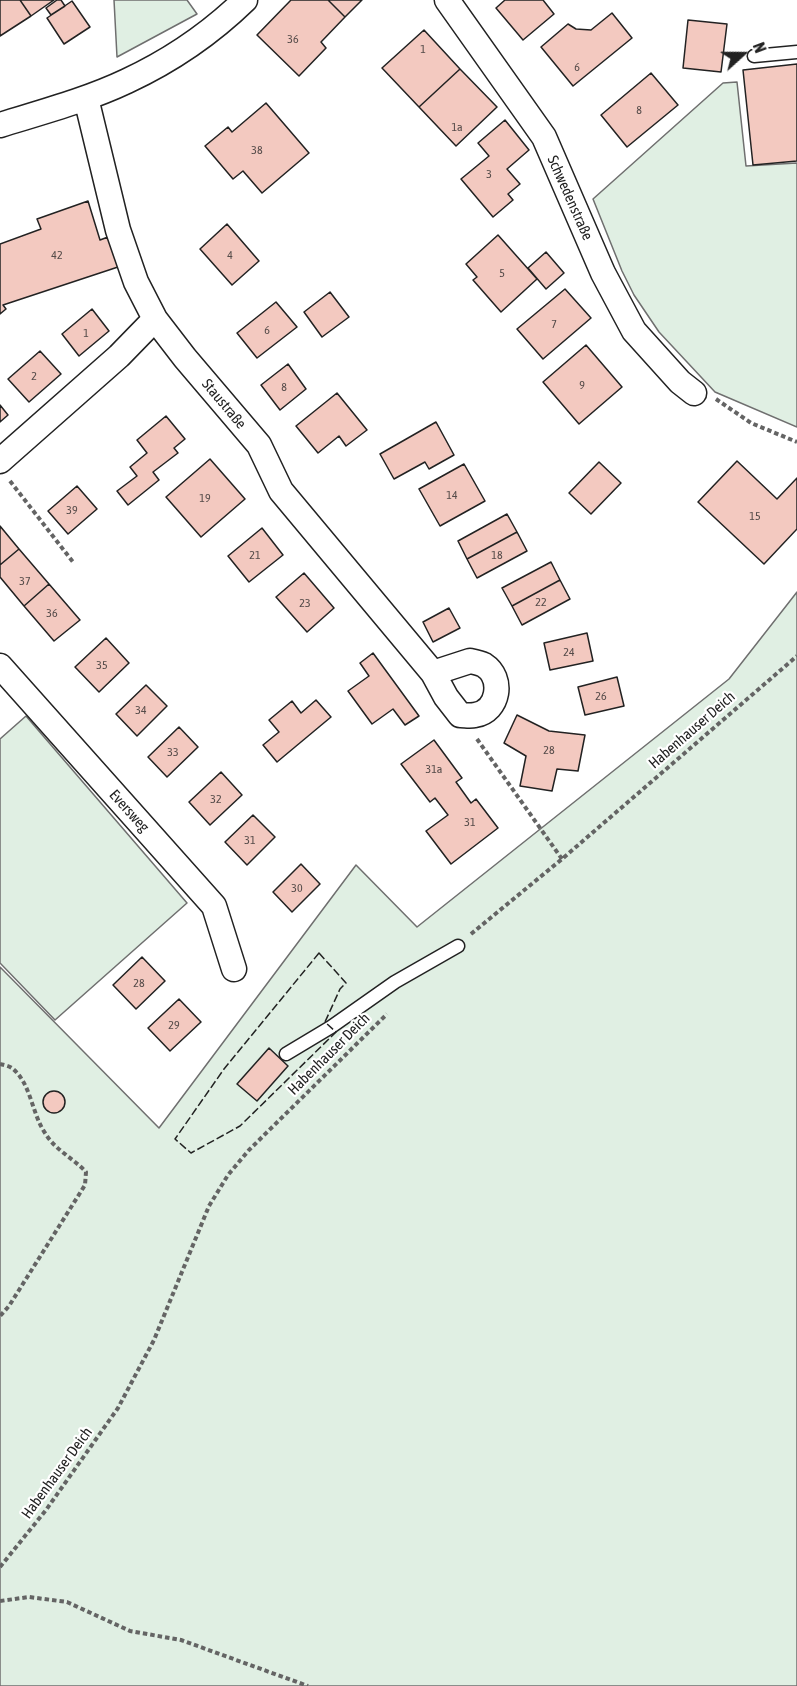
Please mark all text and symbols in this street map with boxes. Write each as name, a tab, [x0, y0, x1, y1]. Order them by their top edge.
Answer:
north arrow	[713, 24, 773, 84]
house number: 36	[287, 32, 299, 46]
text: N	[750, 40, 770, 55]
house number: 1	[420, 42, 426, 56]
house number: 6	[574, 60, 580, 74]
house number: 8	[636, 103, 642, 117]
house number: 1a	[451, 120, 463, 134]
house number: 38	[251, 143, 263, 157]
street label: Schwedenstraße	[543, 153, 597, 243]
house number: 3	[486, 167, 492, 181]
house number: 42	[51, 248, 63, 262]
house number: 4	[227, 248, 233, 262]
house number: 5	[499, 266, 505, 280]
house number: 7	[551, 317, 557, 331]
house number: 6	[264, 323, 270, 337]
house number: 1	[83, 326, 89, 340]
house number: 2	[31, 369, 37, 383]
street label: Staustraße	[198, 375, 250, 433]
house number: 9	[579, 378, 585, 392]
house number: 8	[281, 380, 287, 394]
house number: 14	[446, 488, 458, 502]
house number: 19	[199, 491, 211, 505]
house number: 39	[66, 503, 78, 517]
house number: 15	[749, 509, 761, 523]
house number: 21	[249, 548, 261, 562]
house number: 18	[491, 548, 503, 562]
house number: 37	[19, 574, 31, 588]
house number: 22	[535, 595, 547, 609]
house number: 23	[299, 596, 311, 610]
house number: 36	[46, 606, 58, 620]
house number: 24	[563, 645, 575, 659]
house number: 35	[96, 658, 108, 672]
street label: Habenhauser Deich	[645, 688, 739, 772]
house number: 26	[595, 689, 607, 703]
house number: 34	[135, 703, 147, 717]
house number: 28	[543, 743, 555, 757]
house number: 33	[167, 745, 179, 759]
house number: 31a	[426, 762, 442, 776]
street label: Eversweg	[105, 786, 153, 836]
house number: 32	[210, 792, 222, 806]
house number: 31	[464, 815, 476, 829]
house number: 31	[244, 833, 256, 847]
house number: 30	[291, 881, 303, 895]
house number: 28	[133, 976, 145, 990]
street label: Habenhauser Deich	[284, 1009, 374, 1099]
house number: 29	[168, 1018, 180, 1032]
street label: Habenhauser Deich	[18, 1424, 96, 1522]

